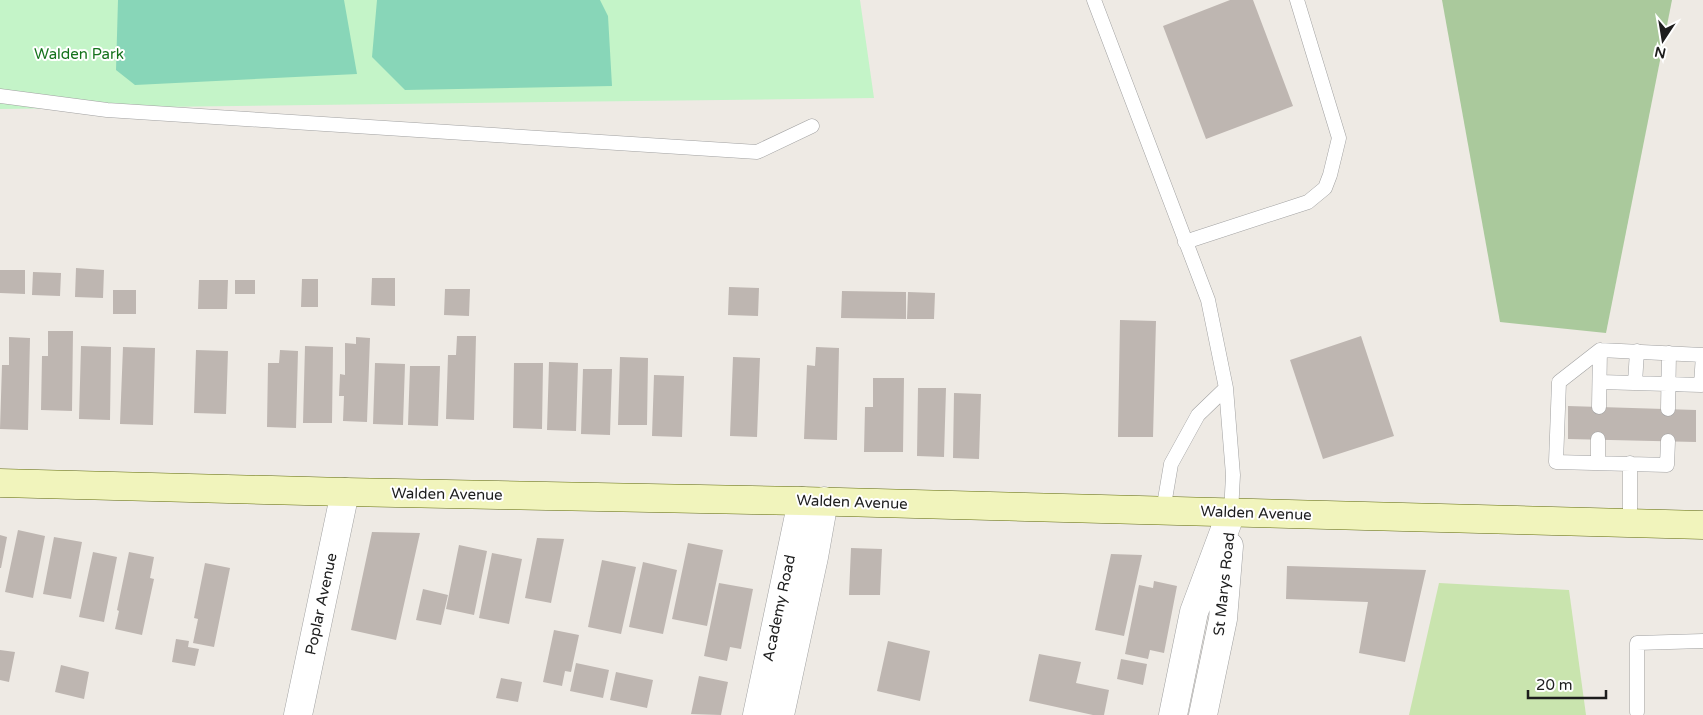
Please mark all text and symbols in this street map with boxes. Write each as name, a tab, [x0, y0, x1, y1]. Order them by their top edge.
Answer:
north arrow	[1638, 15, 1688, 65]
text: N	[1653, 43, 1668, 62]
park label: Walden Park	[34, 45, 124, 63]
street label: Walden Avenue	[391, 484, 503, 504]
street label: Walden Avenue	[796, 491, 908, 513]
street label: Walden Avenue	[1200, 502, 1312, 524]
street label: St Marys Road	[1210, 531, 1238, 637]
street label: Poplar Avenue	[301, 551, 341, 657]
street label: Academy Road	[759, 553, 799, 663]
scale bar	[1528, 668, 1606, 700]
text: 20 m	[1536, 676, 1573, 694]

